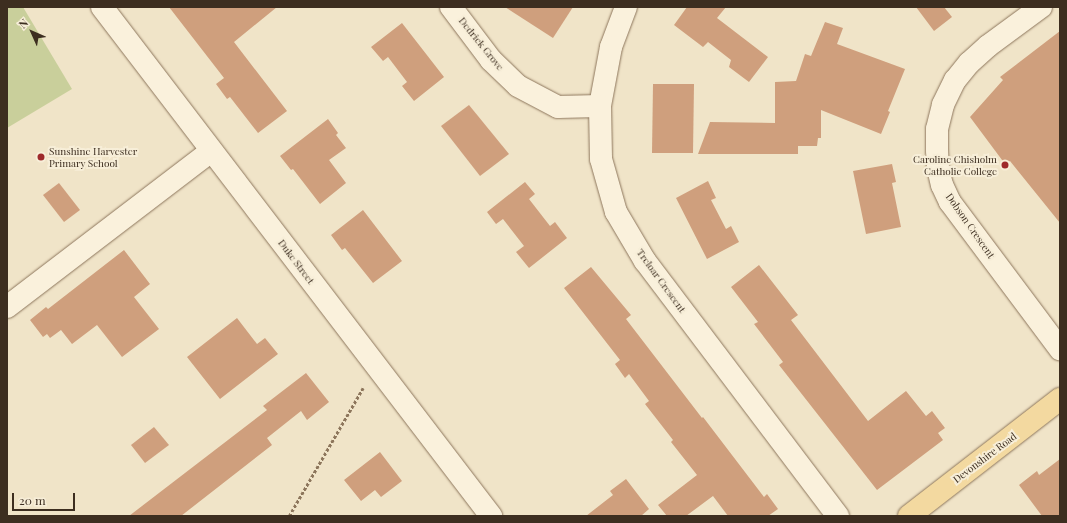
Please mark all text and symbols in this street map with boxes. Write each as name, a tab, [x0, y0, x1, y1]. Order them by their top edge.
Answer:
north arrow	[12, 12, 52, 52]
text: N	[15, 15, 31, 31]
street label: Dedrick Grove	[456, 15, 506, 73]
place label: Sunshine Harvester Primary School	[49, 145, 137, 168]
marker: Sunshine Harvester Primary School	[36, 152, 46, 162]
place label: Caroline Chisholm Catholic College	[913, 153, 997, 176]
marker: Caroline Chisholm Catholic College	[1000, 160, 1010, 170]
street label: Dobson Crescent	[943, 191, 997, 261]
street label: Duke Street	[275, 237, 317, 287]
street label: Treloar Crescent	[634, 247, 688, 315]
street label: Devonshire Road	[951, 430, 1019, 486]
scale bar	[14, 485, 77, 511]
text: 20 m	[19, 492, 46, 508]

